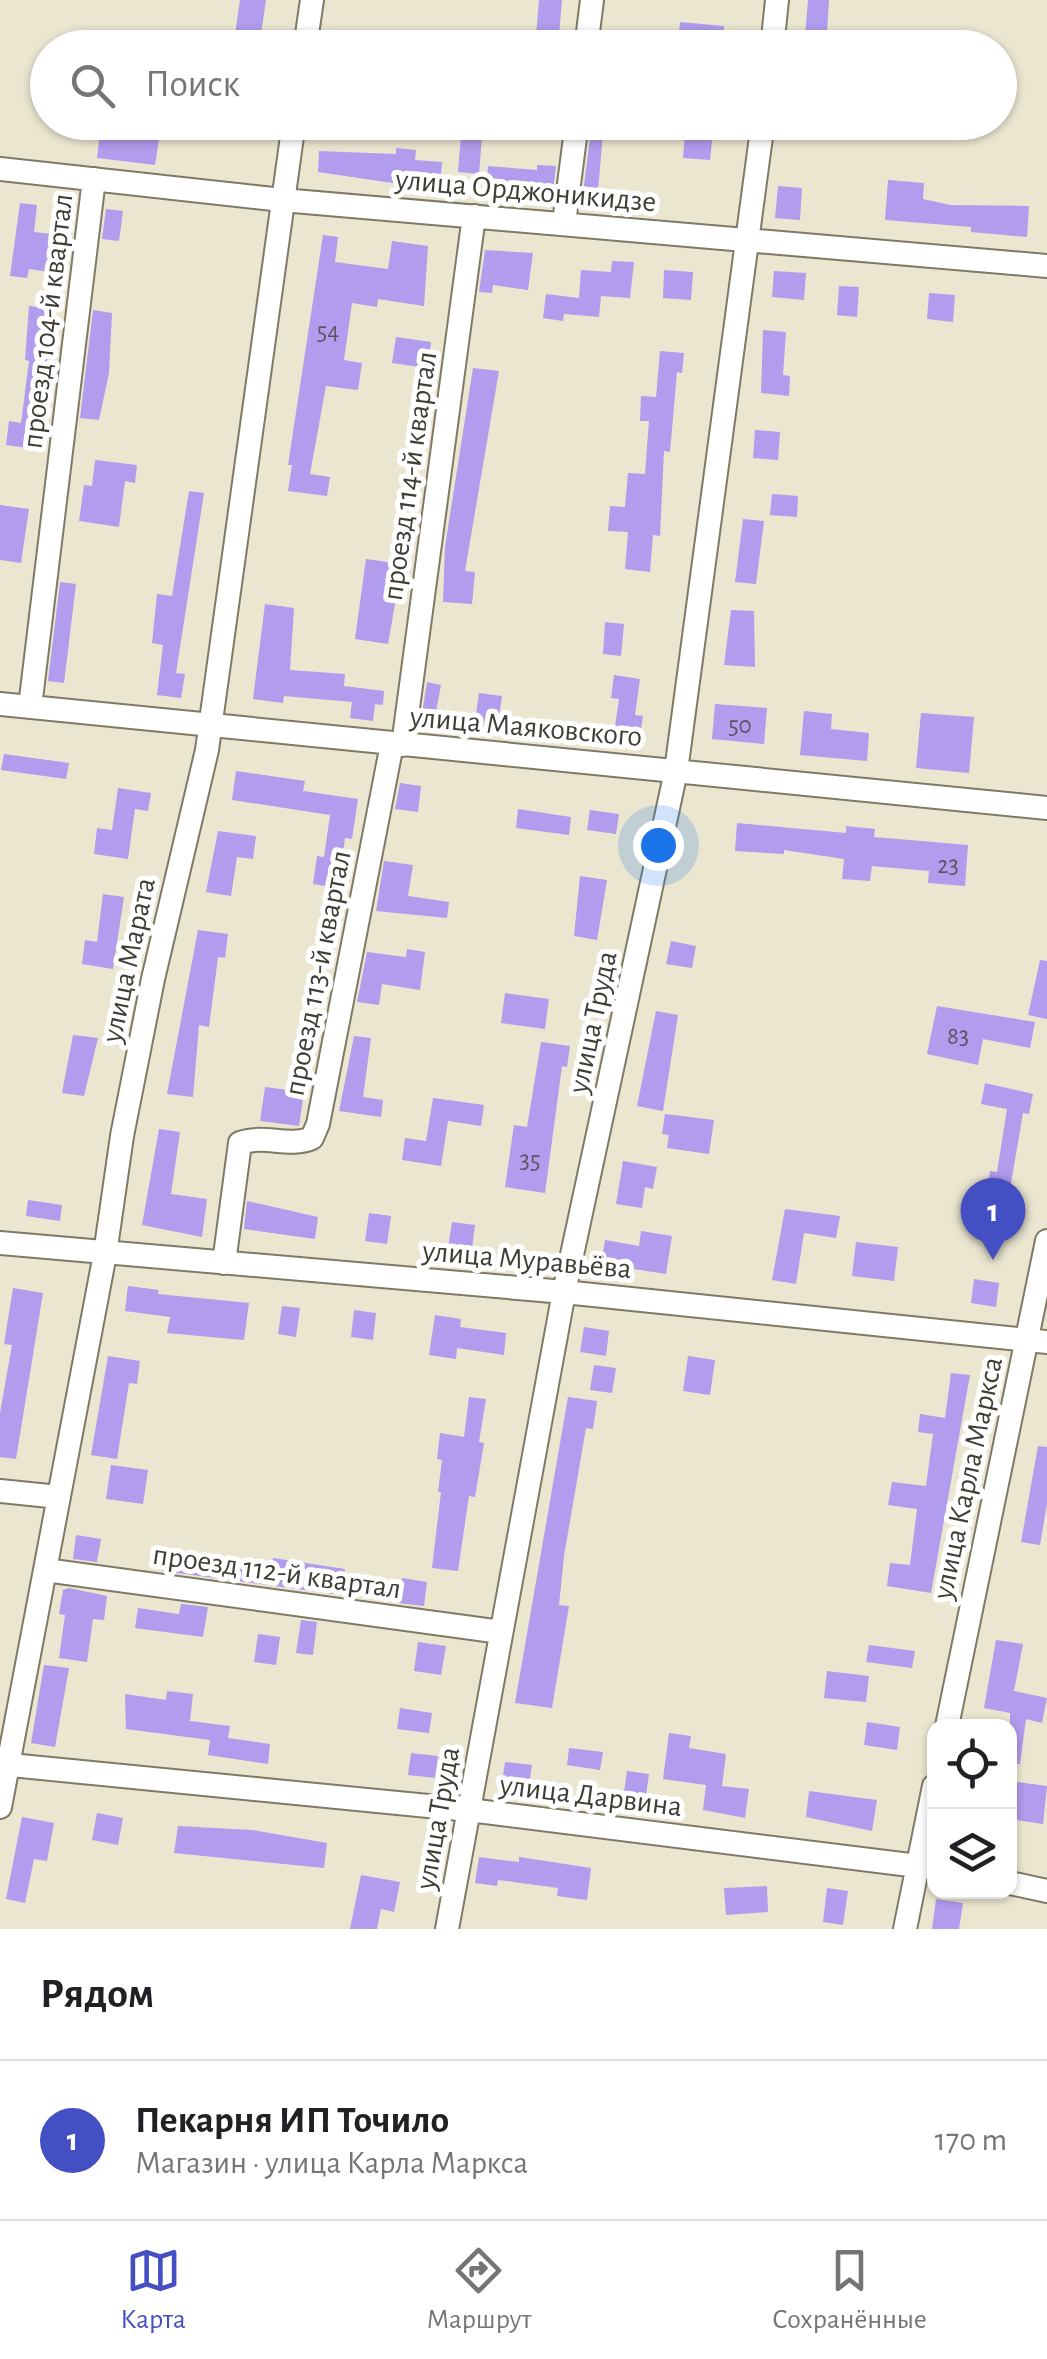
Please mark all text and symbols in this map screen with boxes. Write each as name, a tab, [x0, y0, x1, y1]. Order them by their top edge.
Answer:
search box	[30, 30, 1017, 140]
icon: search	[65, 58, 120, 113]
text: Поиск	[145, 66, 240, 104]
street label: улица Орджоникидзе	[393, 165, 658, 217]
street label: проезд 104-й квартал	[17, 192, 79, 450]
house number: 54	[317, 319, 339, 344]
street label: проезд 114-й квартал	[378, 350, 442, 603]
street label: улица Маяковского	[408, 702, 643, 752]
house number: 50	[728, 713, 752, 738]
your location	[633, 820, 684, 871]
street label: проезд 113-й квартал	[279, 848, 356, 1098]
house number: 23	[937, 853, 959, 878]
street label: улица Марата	[97, 875, 161, 1046]
street label: улица Труда	[563, 948, 623, 1097]
house number: 83	[947, 1024, 969, 1049]
house number: 35	[520, 1148, 540, 1173]
pin: 1	[960, 1178, 1026, 1260]
street label: улица Муравьёва	[420, 1236, 633, 1284]
street label: улица Карла Маркса	[927, 1354, 1008, 1603]
street label: проезд 112-й квартал	[151, 1540, 403, 1604]
map controls	[927, 1719, 1017, 1899]
button: locate	[927, 1719, 1017, 1809]
street label: улица Труда	[411, 1744, 465, 1893]
street label: улица Дарвина	[497, 1770, 684, 1822]
button: layers	[927, 1809, 1017, 1899]
text: Рядом	[40, 1973, 154, 2015]
text: Пекарня ИП Точило	[135, 2102, 449, 2140]
text: 1	[67, 2124, 78, 2156]
text: 170 m	[935, 2124, 1007, 2156]
text: Магазин · улица Карла Маркса	[135, 2147, 528, 2179]
tab: Карта	[120, 2243, 186, 2337]
tab: Маршрут	[426, 2243, 532, 2337]
tab: Сохранённые	[772, 2243, 927, 2337]

